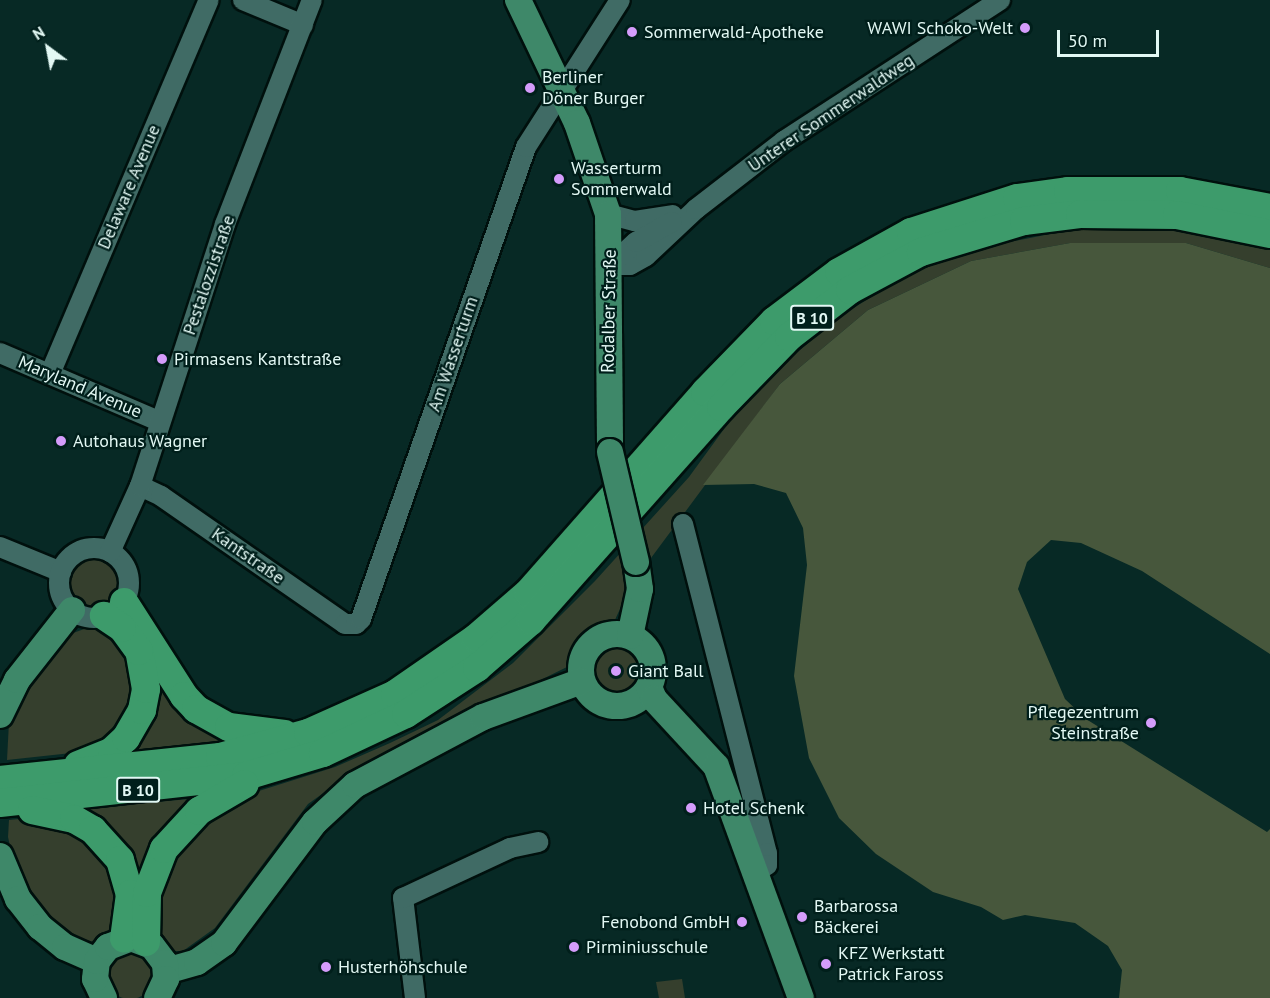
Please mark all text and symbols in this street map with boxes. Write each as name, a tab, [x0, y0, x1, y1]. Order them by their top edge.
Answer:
place label: WAWI Schoko-Welt	[867, 17, 1013, 39]
north arrow	[18, 18, 78, 78]
scale bar	[1060, 18, 1162, 56]
text: N	[29, 21, 48, 44]
place label: Sommerwald-Apotheke	[644, 21, 824, 43]
marker: WAWI Schoko-Welt	[1018, 21, 1032, 35]
marker: Sommerwald-Apotheke	[625, 25, 639, 39]
text: 50 m	[1068, 29, 1107, 52]
street label: Unterer Sommerwaldweg	[744, 49, 918, 177]
place label: Berliner Döner Burger	[542, 67, 645, 110]
marker: Berliner Döner Burger	[523, 81, 537, 95]
street label: Delaware Avenue	[93, 121, 165, 253]
place label: Wasserturm Sommerwald	[571, 158, 672, 201]
marker: Wasserturm Sommerwald	[552, 172, 566, 186]
street label: Pestalozzistraße	[178, 212, 240, 338]
street label: Rodalber Straße	[597, 249, 621, 373]
street label: Am Wasserturm	[423, 293, 483, 415]
road number: B 10	[790, 305, 834, 331]
place label: Pirmasens Kantstraße	[174, 348, 341, 370]
street label: Maryland Avenue	[15, 351, 145, 423]
marker: Pirmasens Kantstraße	[155, 352, 169, 366]
place label: Autohaus Wagner	[73, 430, 208, 452]
marker: Autohaus Wagner	[54, 434, 68, 448]
street label: Kantstraße	[207, 523, 289, 589]
place label: Giant Ball	[628, 660, 703, 682]
marker: Giant Ball	[609, 664, 623, 678]
place label: Pflegezentrum Steinstraße	[1028, 702, 1139, 744]
marker: Pflegezentrum Steinstraße	[1144, 716, 1158, 730]
road number: B 10	[116, 777, 160, 803]
place label: Hotel Schenk	[703, 797, 805, 819]
marker: Hotel Schenk	[684, 801, 698, 815]
place label: Barbarossa Bäckerei	[814, 896, 898, 938]
marker: Barbarossa Bäckerei	[795, 910, 809, 924]
place label: Fenobond GmbH	[601, 911, 730, 933]
marker: Fenobond GmbH	[735, 915, 749, 929]
place label: Pirminiusschule	[586, 936, 708, 958]
marker: Pirminiusschule	[567, 940, 581, 954]
place label: KFZ Werkstatt Patrick Faross	[838, 943, 946, 986]
place label: Husterhöhschule	[338, 956, 468, 978]
marker: KFZ Werkstatt Patrick Faross	[819, 957, 833, 971]
marker: Husterhöhschule	[319, 960, 333, 974]

